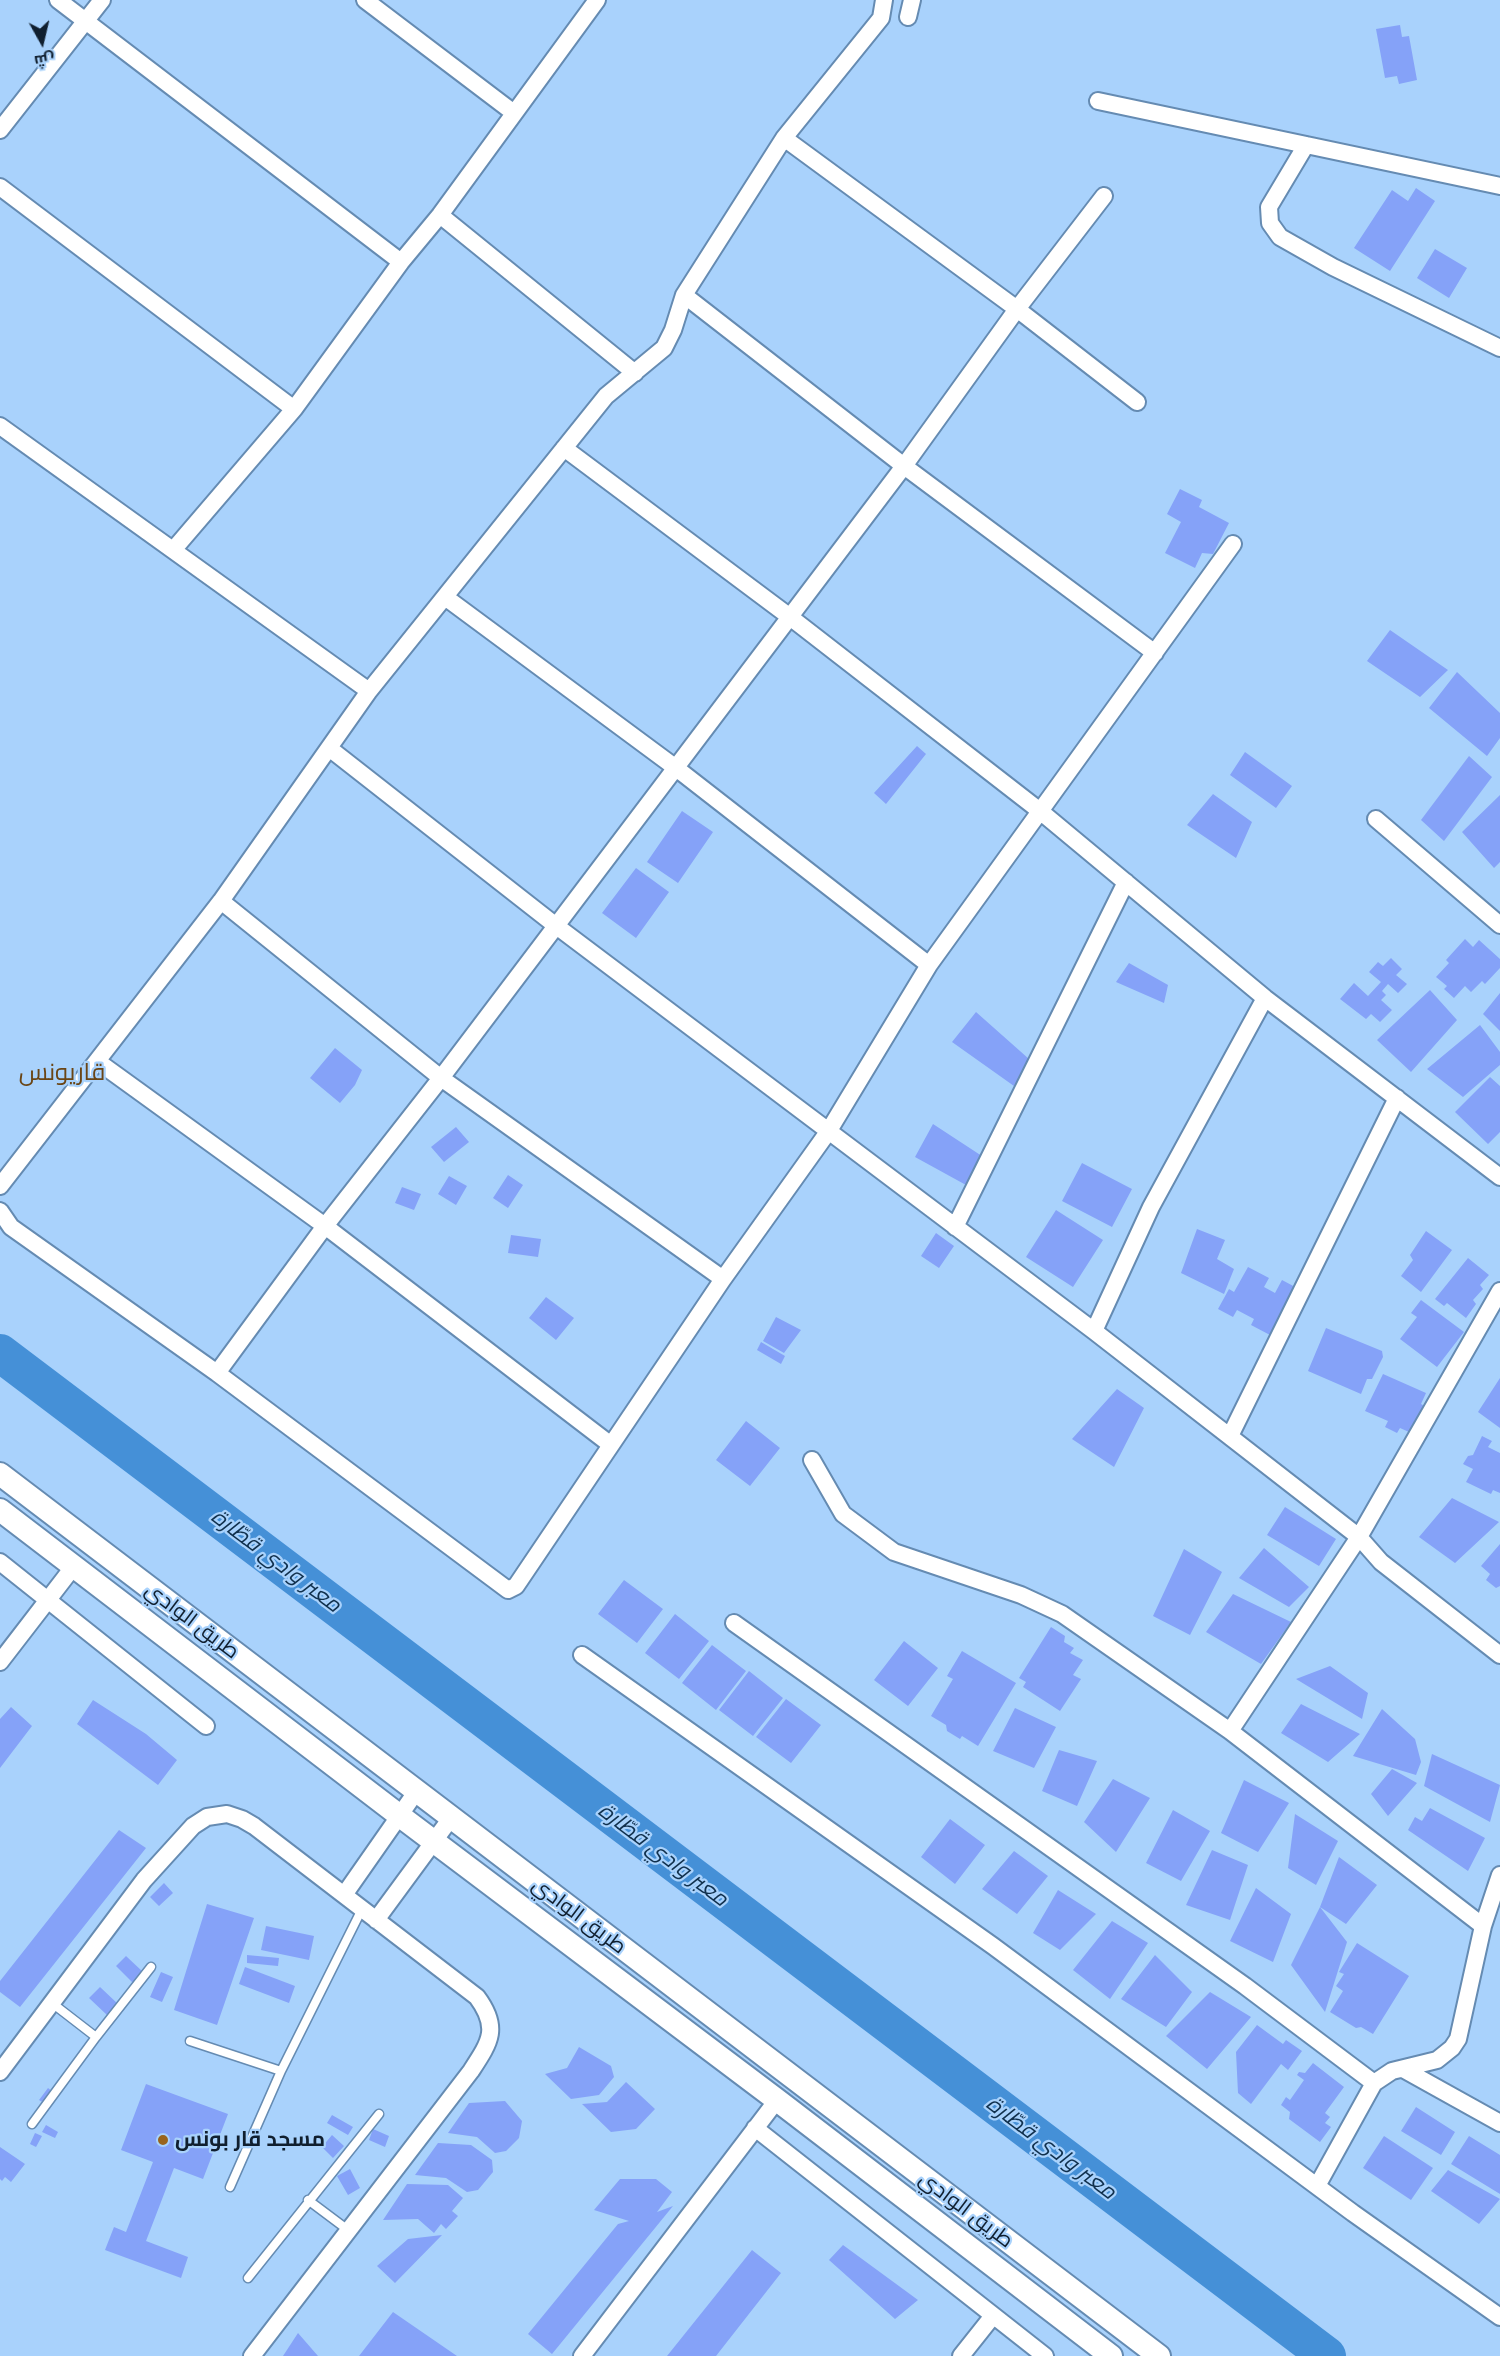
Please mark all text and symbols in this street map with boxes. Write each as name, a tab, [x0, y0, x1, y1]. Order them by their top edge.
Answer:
north arrow	[12, 12, 72, 72]
text: ش	[33, 49, 56, 71]
district label: قاريونس	[19, 1059, 105, 1087]
water label: معبر وادي قطّارة	[206, 1504, 346, 1618]
street label: طريق الوادي	[140, 1577, 244, 1665]
water label: معبر وادي قطّارة	[593, 1798, 733, 1912]
street label: طريق الوادي	[527, 1872, 631, 1960]
water label: معبر وادي قطّارة	[981, 2091, 1121, 2205]
place label: مسجد قار بونس	[175, 2127, 325, 2153]
marker: مسجد قار بونس	[156, 2133, 170, 2147]
street label: طريق الوادي	[914, 2166, 1018, 2254]

